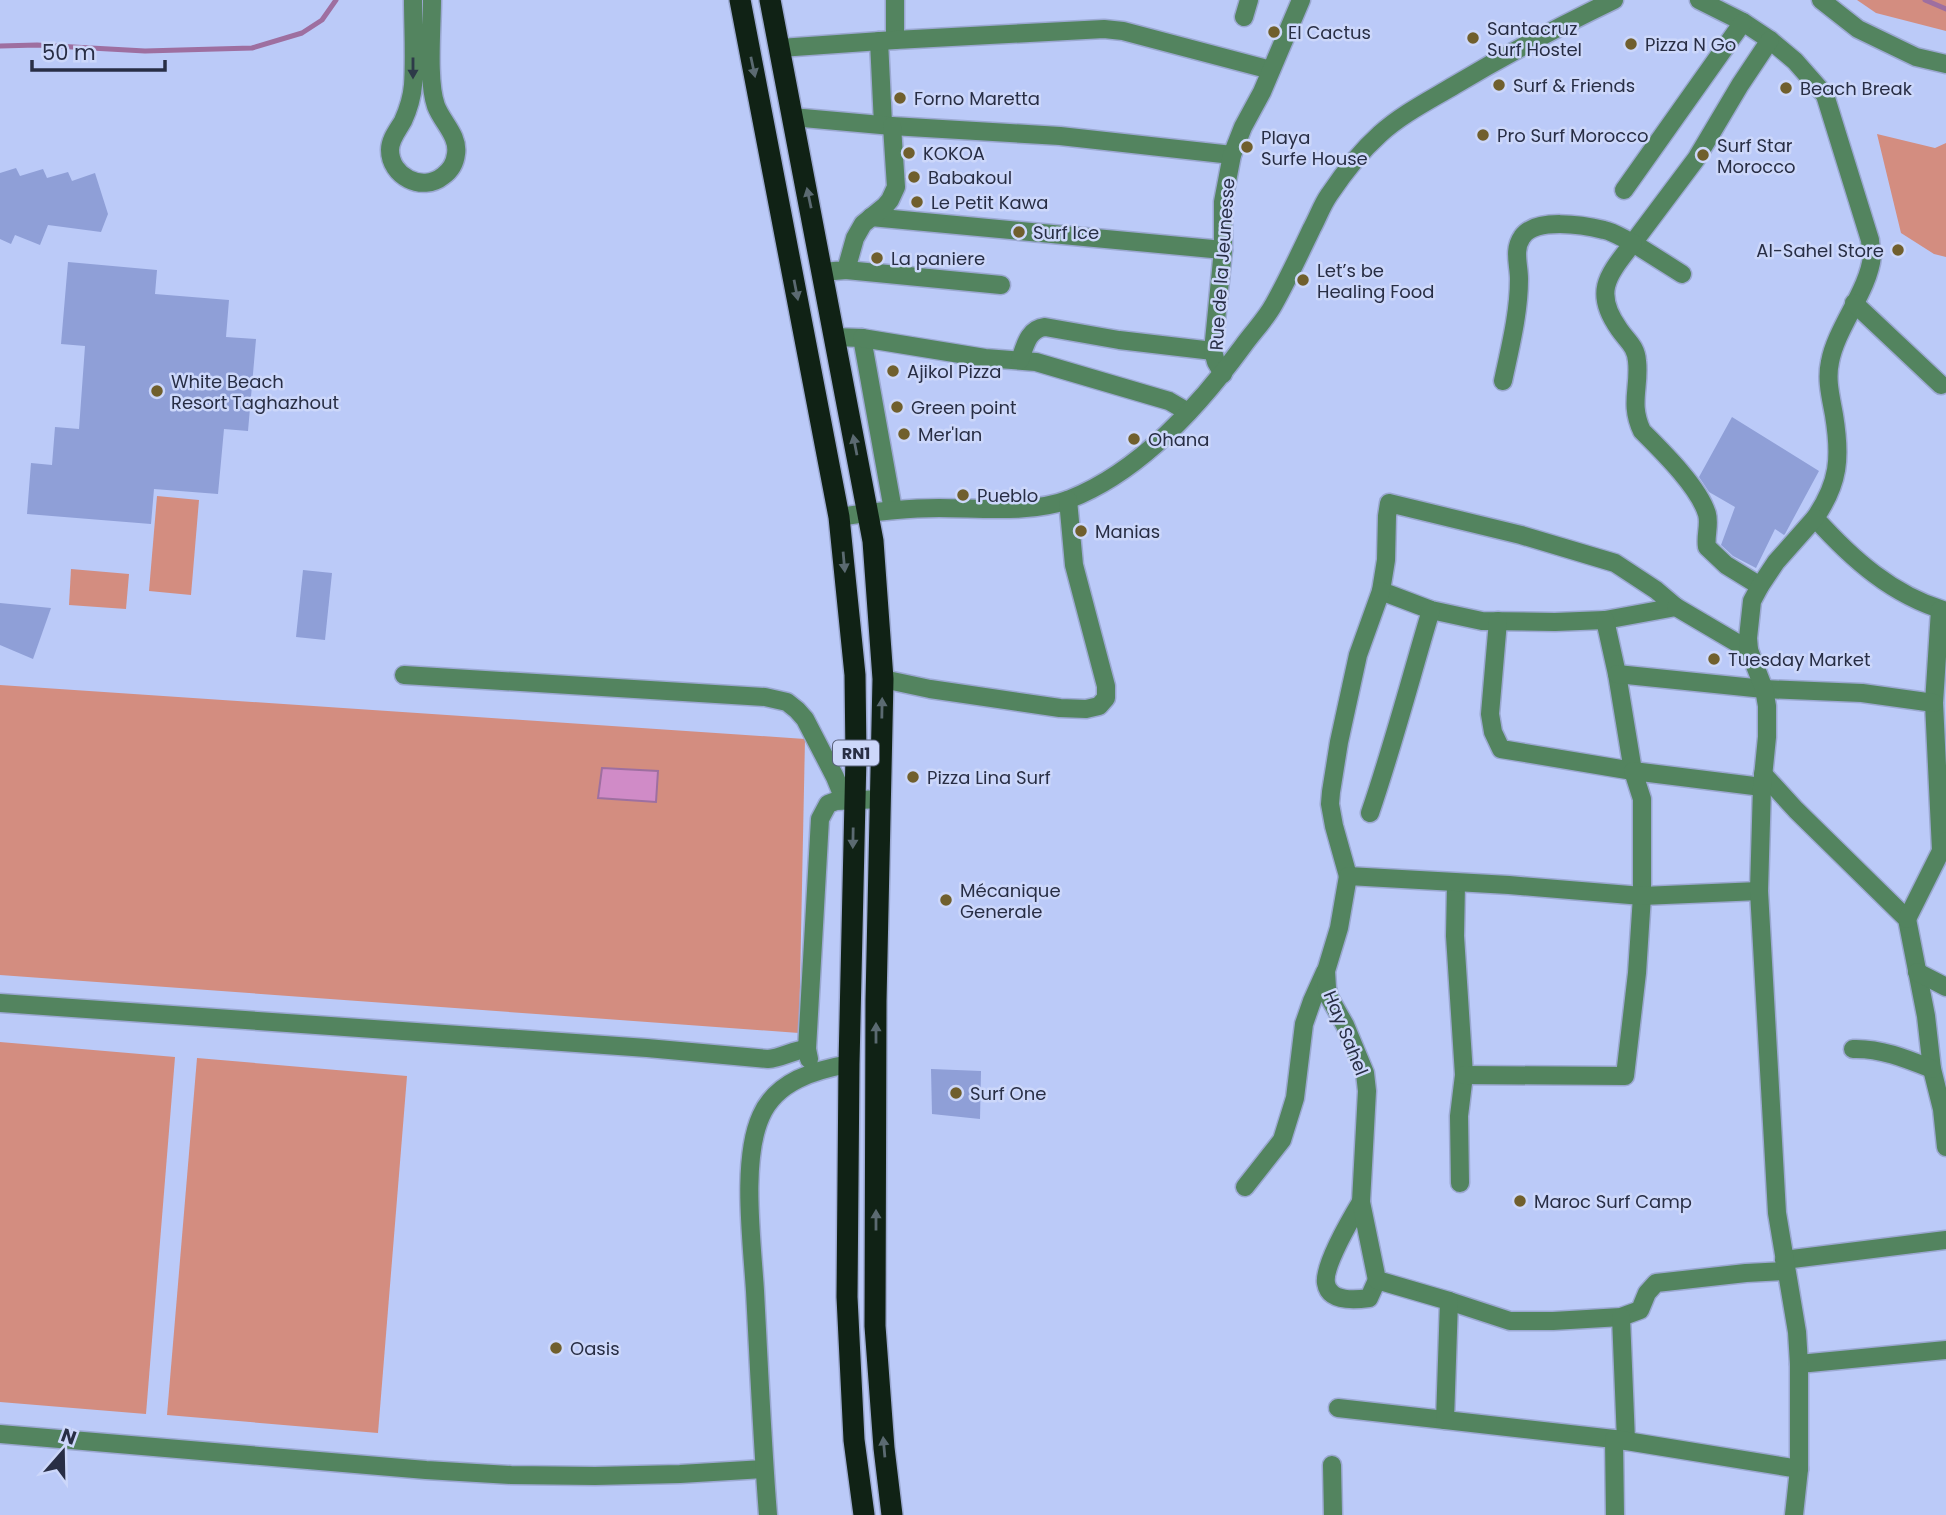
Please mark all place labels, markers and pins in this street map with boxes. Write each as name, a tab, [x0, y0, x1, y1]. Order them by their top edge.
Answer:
place label: Santacruz Surf Hostel	[1487, 16, 1582, 62]
place label: El Cactus	[1288, 20, 1371, 45]
marker: El Cactus	[1266, 24, 1282, 40]
marker: Santacruz Surf Hostel	[1465, 30, 1481, 46]
place label: Pizza N Go	[1645, 32, 1736, 57]
marker: Pizza N Go	[1623, 36, 1639, 52]
place label: Surf & Friends	[1513, 73, 1635, 98]
place label: Beach Break	[1800, 76, 1913, 101]
marker: Surf & Friends	[1491, 77, 1507, 93]
marker: Beach Break	[1778, 80, 1794, 96]
place label: Forno Maretta	[914, 86, 1040, 111]
marker: Forno Maretta	[892, 90, 908, 106]
place label: Pro Surf Morocco	[1497, 123, 1649, 148]
place label: Playa Surfe House	[1261, 125, 1368, 171]
marker: Pro Surf Morocco	[1475, 127, 1491, 143]
place label: Surf Star Morocco	[1717, 133, 1796, 179]
marker: Playa Surfe House	[1239, 139, 1255, 155]
place label: KOKOA	[923, 141, 985, 166]
marker: KOKOA	[901, 145, 917, 161]
marker: Surf Star Morocco	[1695, 147, 1711, 163]
place label: Babakoul	[928, 165, 1012, 190]
marker: Babakoul	[906, 169, 922, 185]
place label: Le Petit Kawa	[931, 190, 1049, 215]
marker: Le Petit Kawa	[909, 194, 925, 210]
place label: Surf Ice	[1033, 220, 1099, 245]
marker: Surf Ice	[1011, 224, 1027, 240]
place label: Al-Sahel Store	[1756, 238, 1884, 263]
marker: Al-Sahel Store	[1890, 242, 1906, 258]
place label: La paniere	[891, 246, 985, 271]
marker: La paniere	[869, 250, 885, 266]
place label: Let’s be Healing Food	[1317, 258, 1434, 304]
marker: Let’s be Healing Food	[1295, 272, 1311, 288]
place label: Ajikol Pizza	[907, 359, 1001, 384]
marker: Ajikol Pizza	[885, 363, 901, 379]
place label: White Beach Resort Taghazhout	[171, 369, 339, 415]
marker: White Beach Resort Taghazhout	[149, 383, 165, 399]
place label: Green point	[911, 395, 1017, 420]
marker: Green point	[889, 399, 905, 415]
place label: Mer'lan	[918, 422, 982, 447]
marker: Mer'lan	[896, 426, 912, 442]
place label: Ohana	[1148, 427, 1210, 452]
marker: Ohana	[1126, 431, 1142, 447]
place label: Pueblo	[977, 483, 1038, 508]
marker: Pueblo	[955, 487, 971, 503]
place label: Manias	[1095, 519, 1160, 544]
marker: Manias	[1073, 523, 1089, 539]
place label: Tuesday Market	[1728, 647, 1870, 672]
marker: Tuesday Market	[1706, 651, 1722, 667]
place label: Pizza Lina Surf	[927, 765, 1051, 790]
marker: Pizza Lina Surf	[905, 769, 921, 785]
place label: Mécanique Generale	[960, 878, 1061, 924]
marker: Mécanique Generale	[938, 892, 954, 908]
place label: Surf One	[970, 1081, 1046, 1106]
marker: Surf One	[948, 1085, 964, 1101]
place label: Maroc Surf Camp	[1534, 1189, 1692, 1214]
marker: Maroc Surf Camp	[1512, 1193, 1528, 1209]
place label: Oasis	[570, 1336, 620, 1361]
marker: Oasis	[548, 1340, 564, 1356]

